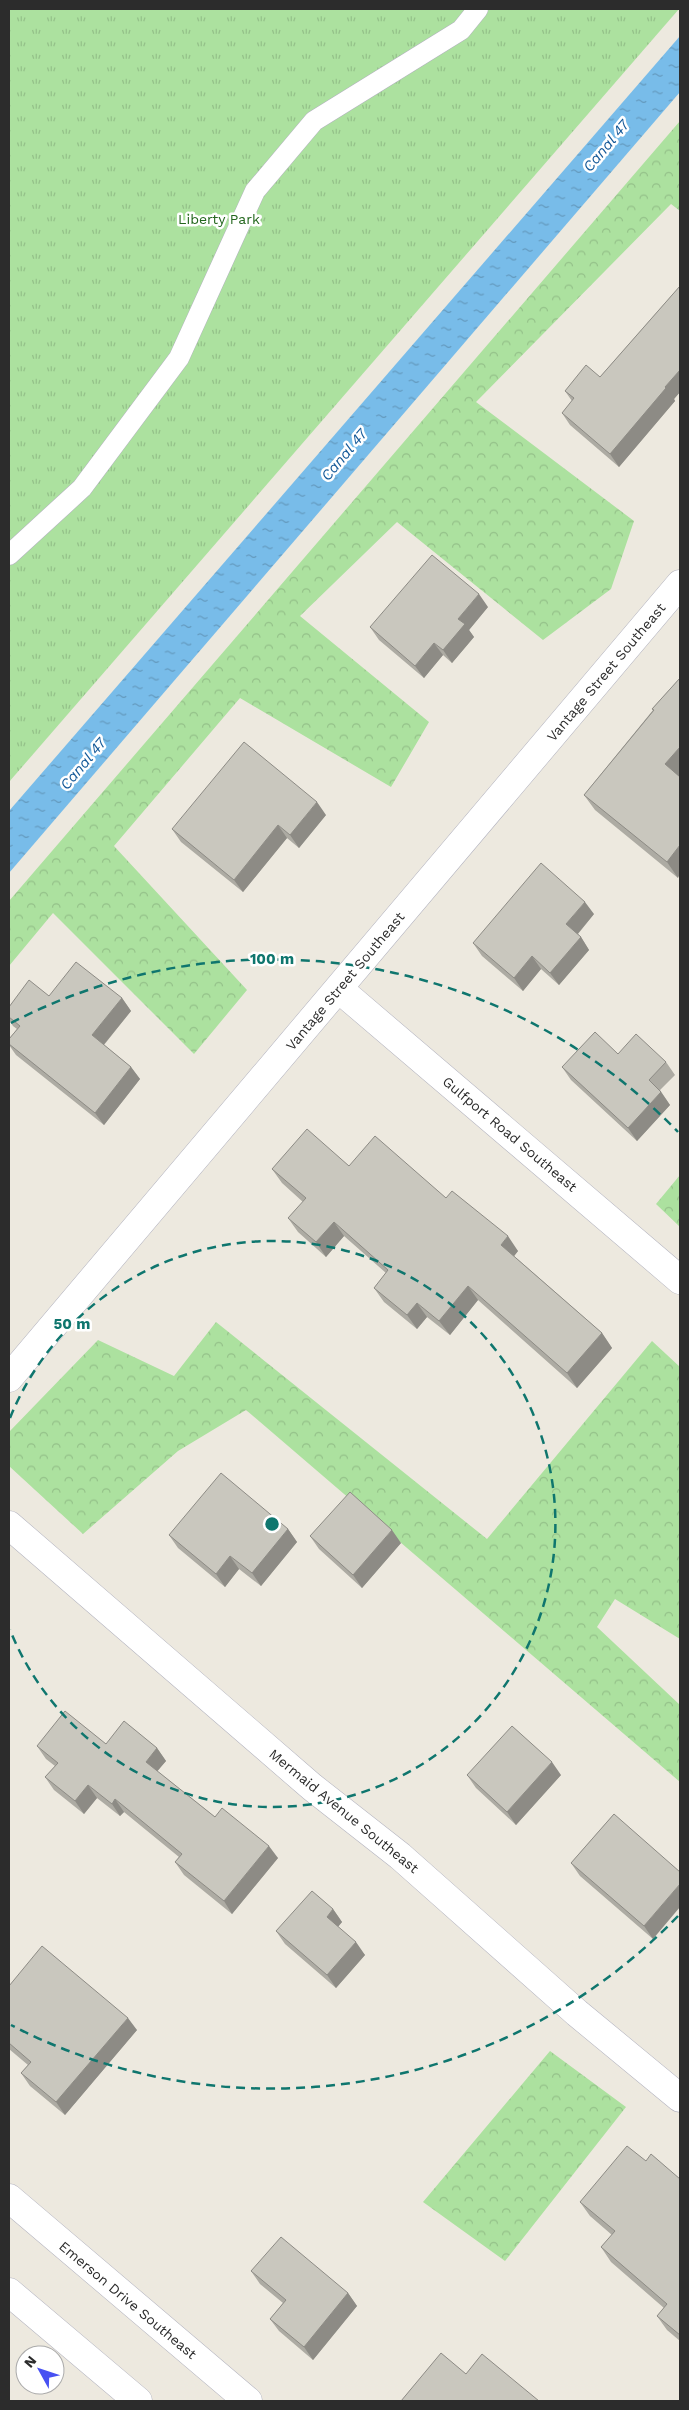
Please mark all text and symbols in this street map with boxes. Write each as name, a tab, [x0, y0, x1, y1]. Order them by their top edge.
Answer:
water label: Canal 47	[579, 116, 633, 176]
park label: Liberty Park	[178, 211, 260, 227]
water label: Canal 47	[317, 425, 371, 485]
street label: Vantage Street Southeast	[543, 600, 669, 744]
water label: Canal 47	[56, 734, 110, 794]
street label: Vantage Street Southeast	[282, 909, 408, 1053]
text: 100 m	[250, 950, 294, 968]
street label: Gulfport Road Southeast	[440, 1073, 581, 1195]
text: 50 m	[54, 1315, 90, 1333]
centre of rings	[263, 1515, 281, 1533]
street label: Mermaid Avenue Southeast	[266, 1746, 422, 1876]
street label: Emerson Drive Southeast	[56, 2238, 200, 2362]
north arrow	[15, 2345, 65, 2395]
text: N	[21, 2353, 40, 2371]

